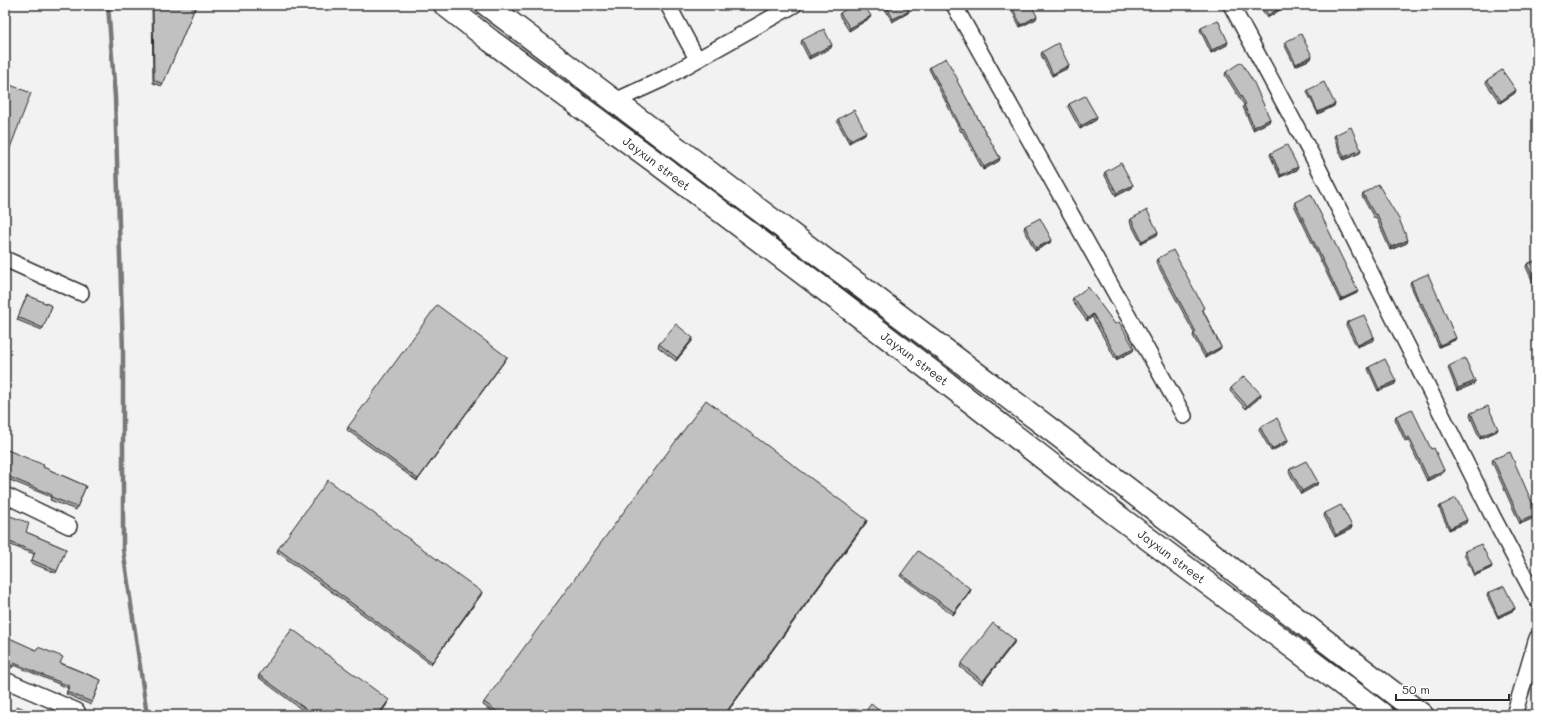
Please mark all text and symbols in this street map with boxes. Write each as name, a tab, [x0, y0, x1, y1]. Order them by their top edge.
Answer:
street label: Jayxun street	[620, 132, 694, 194]
street label: Jayxun street	[878, 327, 952, 389]
street label: Jayxun street	[1135, 525, 1209, 587]
scale bar	[1396, 676, 1509, 702]
text: 50 m	[1402, 681, 1430, 697]

